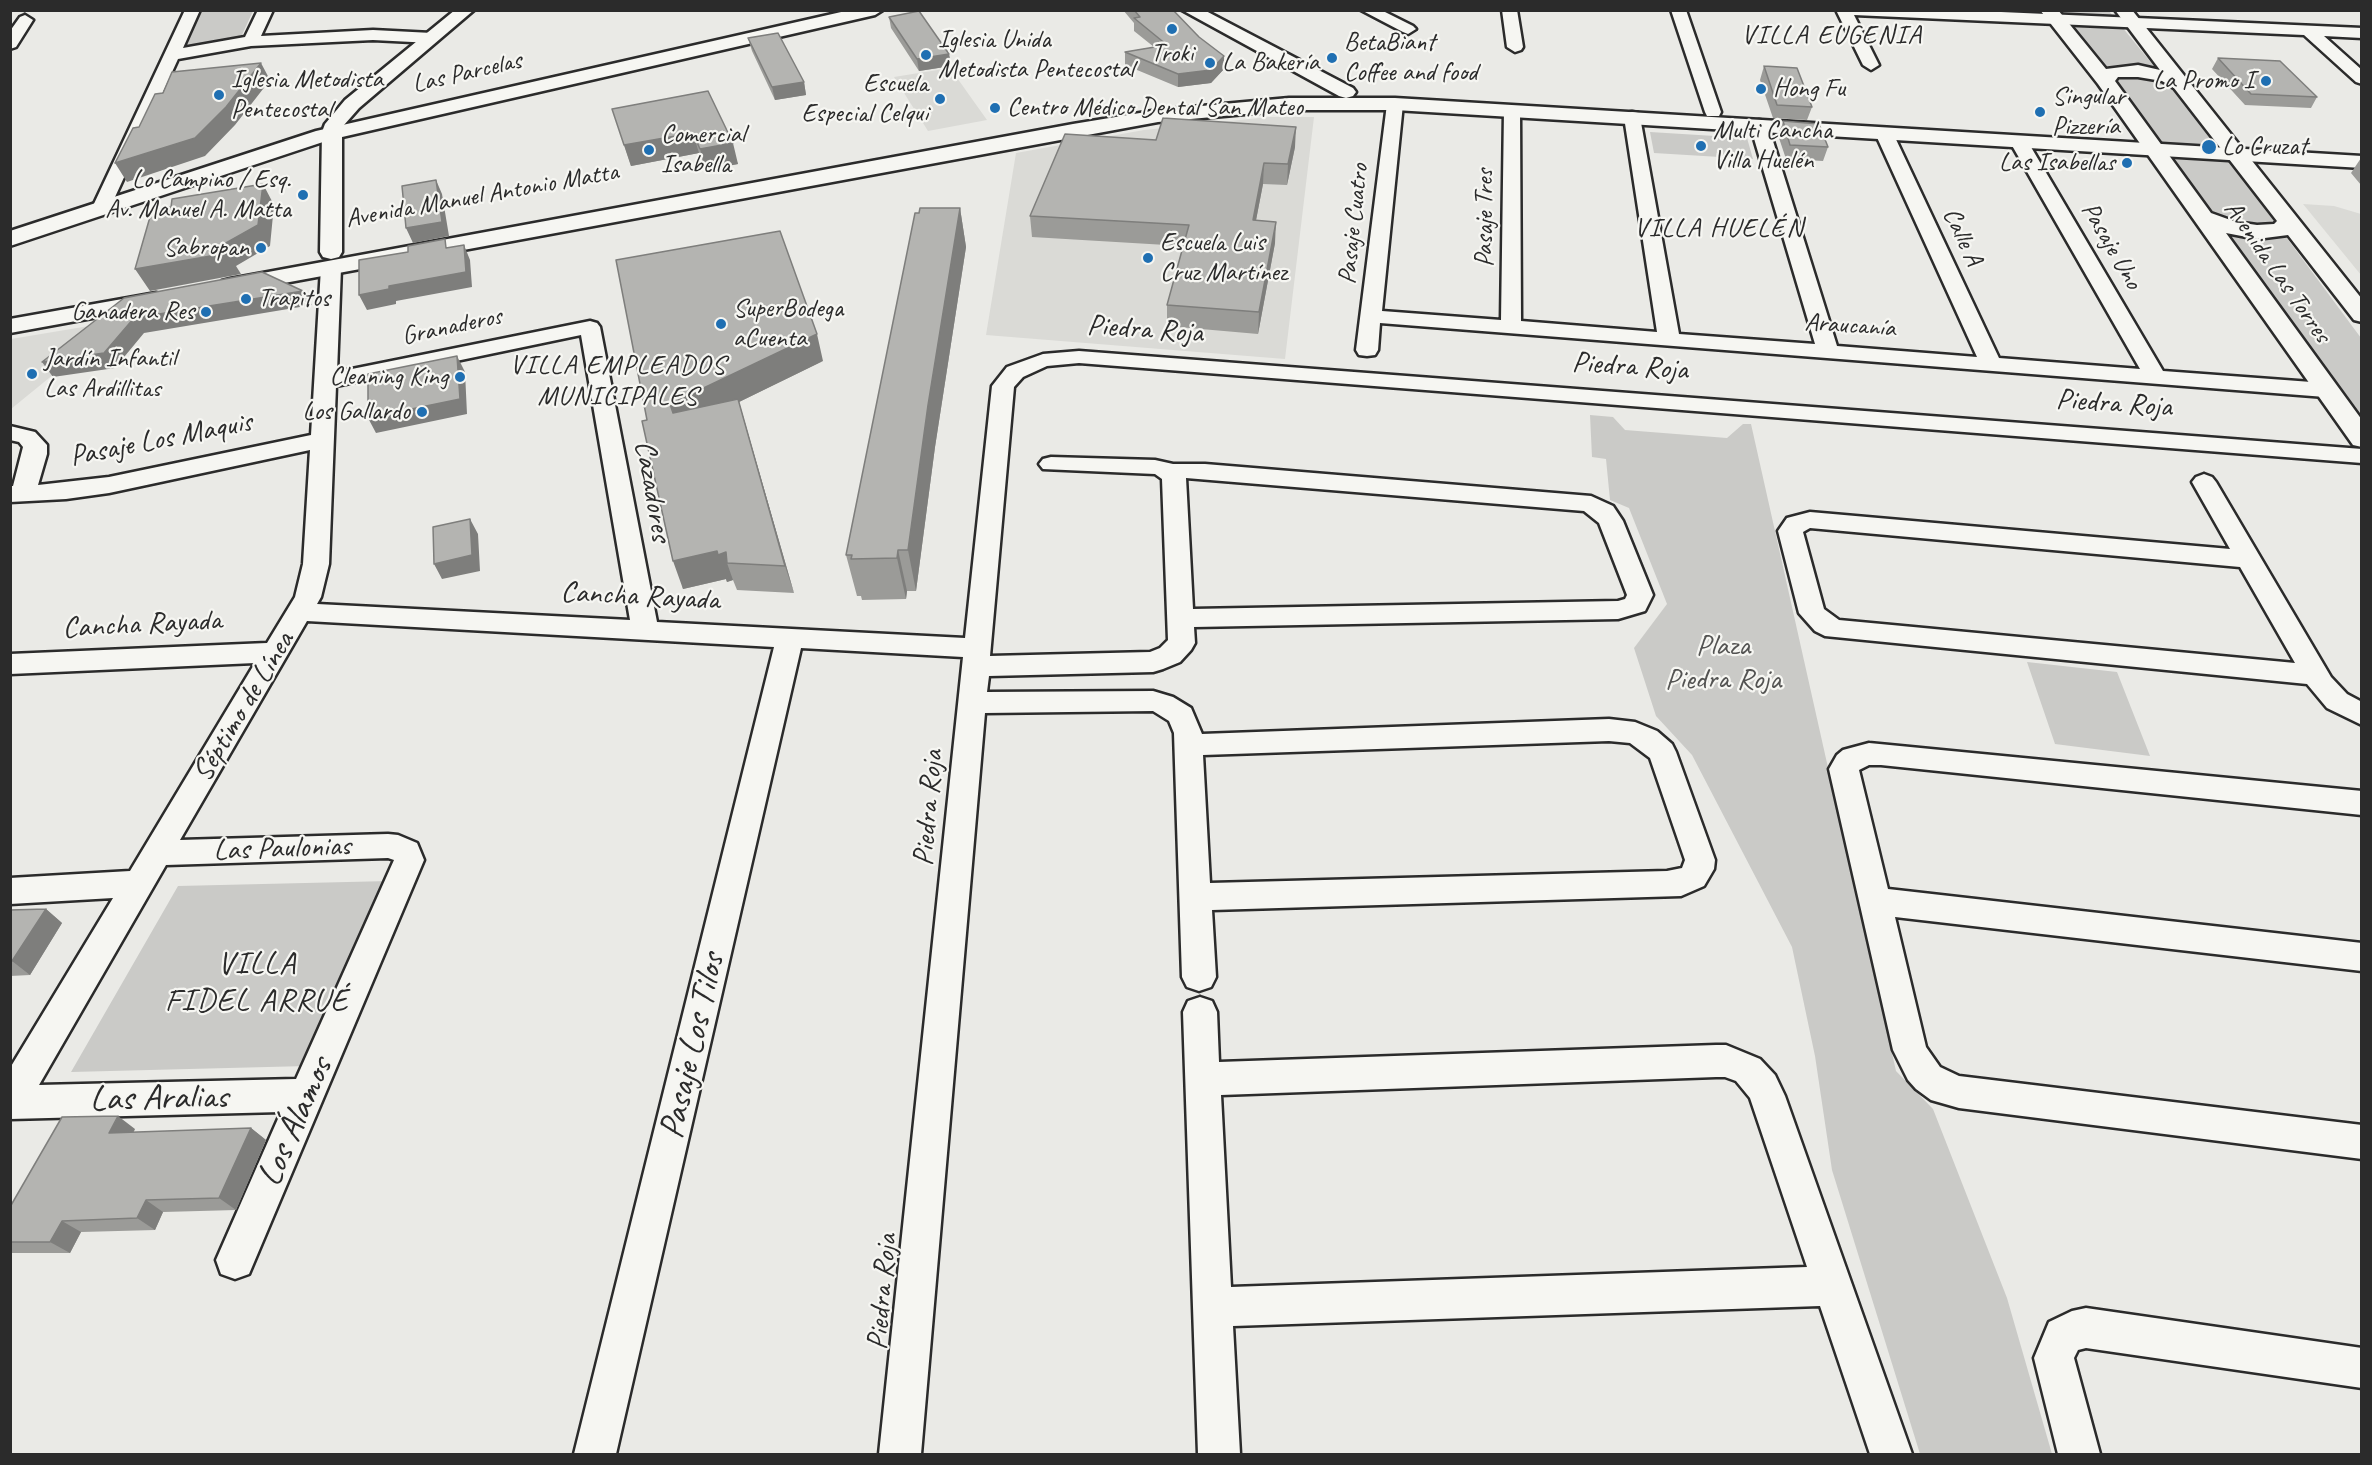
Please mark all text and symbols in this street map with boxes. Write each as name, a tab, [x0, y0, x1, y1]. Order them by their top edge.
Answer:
district label: VILLA EUGENIA	[1743, 20, 1921, 52]
marker: Troki	[1165, 22, 1179, 36]
place label: Iglesia Unida Metodista Pentecostal	[938, 24, 1134, 86]
place label: BetaBiant Coffee and food	[1344, 27, 1477, 88]
place label: Troki	[1151, 38, 1193, 70]
street label: Las Parcelas	[409, 45, 525, 101]
place label: La Bakería	[1222, 47, 1319, 79]
marker: Iglesia Unida Metodista Pentecostal	[919, 48, 933, 62]
marker: BetaBiant Coffee and food	[1325, 51, 1339, 65]
marker: La Bakería	[1203, 56, 1217, 70]
place label: Iglesia Metodista Pentecostal	[231, 64, 383, 125]
place label: La Promo I	[2153, 65, 2254, 97]
place label: Escuela Especial Celqui	[802, 68, 928, 130]
place label: Hong Fu	[1773, 73, 1845, 105]
marker: La Promo I	[2259, 74, 2273, 88]
place label: Singular Pizzería	[2052, 81, 2125, 142]
marker: Hong Fu	[1754, 82, 1768, 96]
marker: Iglesia Metodista Pentecostal	[212, 88, 226, 102]
marker: Escuela Especial Celqui	[933, 92, 947, 106]
place label: Centro Médico Dental San Mateo	[1007, 92, 1303, 124]
marker: Centro Médico Dental San Mateo	[988, 101, 1002, 115]
marker: Singular Pizzería	[2033, 105, 2047, 119]
place label: Multi Cancha Villa Huelén	[1713, 115, 1832, 176]
place label: Comercial Isabella	[661, 119, 745, 180]
place label: Lo Cruzat	[2222, 131, 2307, 163]
marker: Lo Cruzat	[2200, 138, 2218, 156]
marker: Multi Cancha Villa Huelén	[1694, 139, 1708, 153]
marker: Comercial Isabella	[642, 143, 656, 157]
place label: Las Isabellas	[1999, 147, 2115, 179]
marker: Las Isabellas	[2120, 156, 2134, 170]
street label: Avenida Manuel Antonio Matta	[343, 157, 621, 235]
street label: Pasaje Cuatro	[1332, 162, 1376, 286]
place label: Lo Campino / Esq. Av. Manuel A. Matta	[105, 164, 291, 225]
street label: Pasaje Tres	[1469, 169, 1501, 267]
marker: Lo Campino / Esq. Av. Manuel A. Matta	[296, 188, 310, 202]
street label: Avenida Las Torres	[2217, 195, 2337, 349]
street label: Pasaje Uno	[2074, 197, 2148, 295]
street label: Calle A	[1935, 203, 1989, 271]
district label: VILLA HUELÉN	[1635, 213, 1803, 245]
place label: Escuela Luis Cruz Martínez	[1160, 227, 1287, 288]
place label: Sabropan	[163, 232, 249, 264]
marker: Sabropan	[254, 241, 268, 255]
marker: Escuela Luis Cruz Martínez	[1141, 251, 1155, 265]
place label: Trapitos	[258, 283, 330, 315]
marker: Trapitos	[239, 292, 253, 306]
place label: SuperBodega aCuenta	[733, 293, 843, 354]
place label: Ganadera Res	[71, 296, 194, 328]
street label: Granaderos	[399, 301, 505, 353]
marker: Ganadera Res	[199, 305, 213, 319]
street label: Araucanía	[1804, 307, 1896, 345]
street label: Piedra Roja	[1086, 308, 1204, 352]
marker: SuperBodega aCuenta	[714, 317, 728, 331]
place label: Jardín Infantil Las Ardillitas	[44, 343, 176, 404]
street label: Piedra Roja	[1571, 345, 1689, 389]
district label: VILLA EMPLEADOS MUNICIPALES	[511, 350, 725, 413]
place label: Cleaning King	[330, 361, 448, 393]
marker: Jardín Infantil Las Ardillitas	[25, 367, 39, 381]
marker: Cleaning King	[453, 370, 467, 384]
street label: Piedra Roja	[2055, 382, 2173, 426]
place label: Los Gallardo	[303, 396, 410, 428]
street label: Pasaje Los Maquis	[67, 405, 255, 475]
marker: Los Gallardo	[415, 405, 429, 419]
street label: Cazadores	[625, 438, 679, 544]
street label: Cancha Rayada	[560, 575, 720, 619]
street label: Cancha Rayada	[62, 603, 222, 647]
street label: Séptimo de Línea	[185, 626, 303, 788]
park label: Plaza Piedra Roja	[1665, 628, 1781, 698]
street label: Piedra Roja	[906, 749, 952, 867]
street label: Las Paulonias	[213, 829, 351, 869]
district label: VILLA FIDEL ARRUÉ	[166, 946, 348, 1021]
street label: Pasaje Los Tilos	[651, 949, 735, 1143]
street label: Los Álamos	[249, 1051, 343, 1193]
street label: Las Aralias	[90, 1076, 228, 1122]
street label: Piedra Roja	[860, 1233, 906, 1351]

